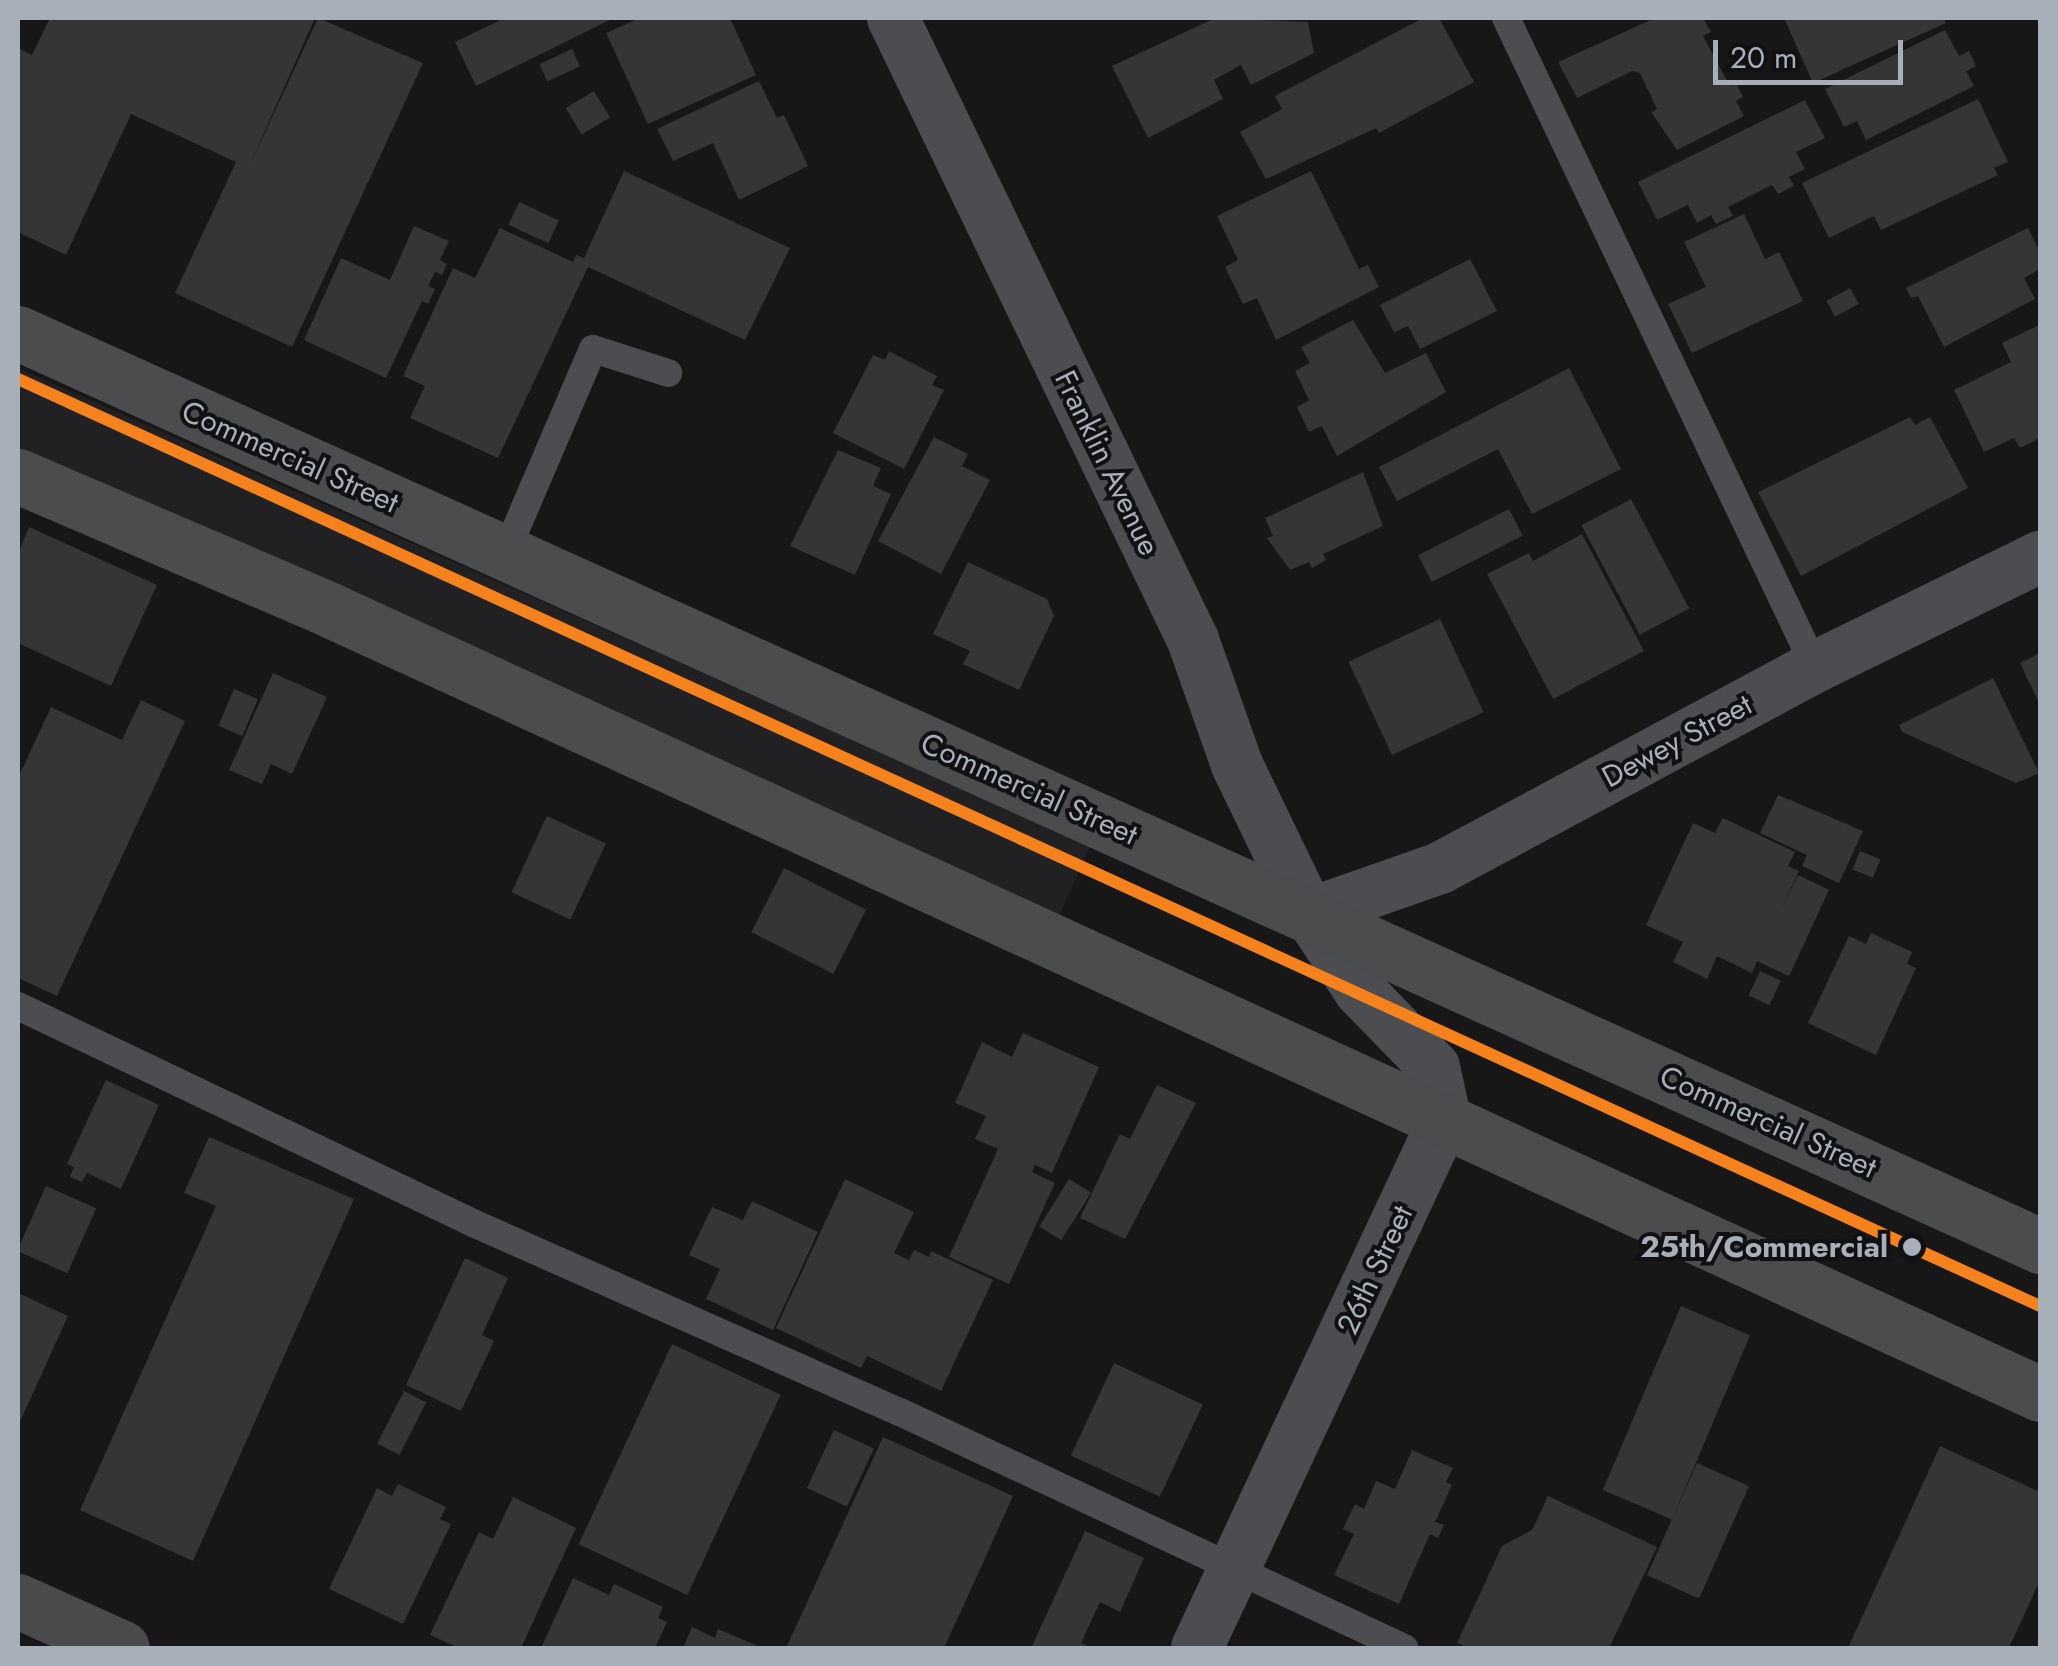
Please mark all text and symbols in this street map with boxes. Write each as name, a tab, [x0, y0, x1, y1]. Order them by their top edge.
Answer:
scale bar	[1718, 20, 1908, 82]
text: 20 m	[1730, 36, 1797, 79]
street label: Franklin Avenue	[1047, 365, 1167, 561]
street label: Commercial Street	[176, 393, 404, 521]
street label: Dewey Street	[1596, 687, 1758, 795]
street label: Commercial Street	[915, 725, 1143, 853]
street label: Commercial Street	[1654, 1058, 1882, 1186]
street label: 26th Street	[1330, 1200, 1420, 1340]
place label: 25th/Commercial	[1640, 1229, 1888, 1265]
marker: 25th/Commercial	[1897, 1232, 1927, 1262]

